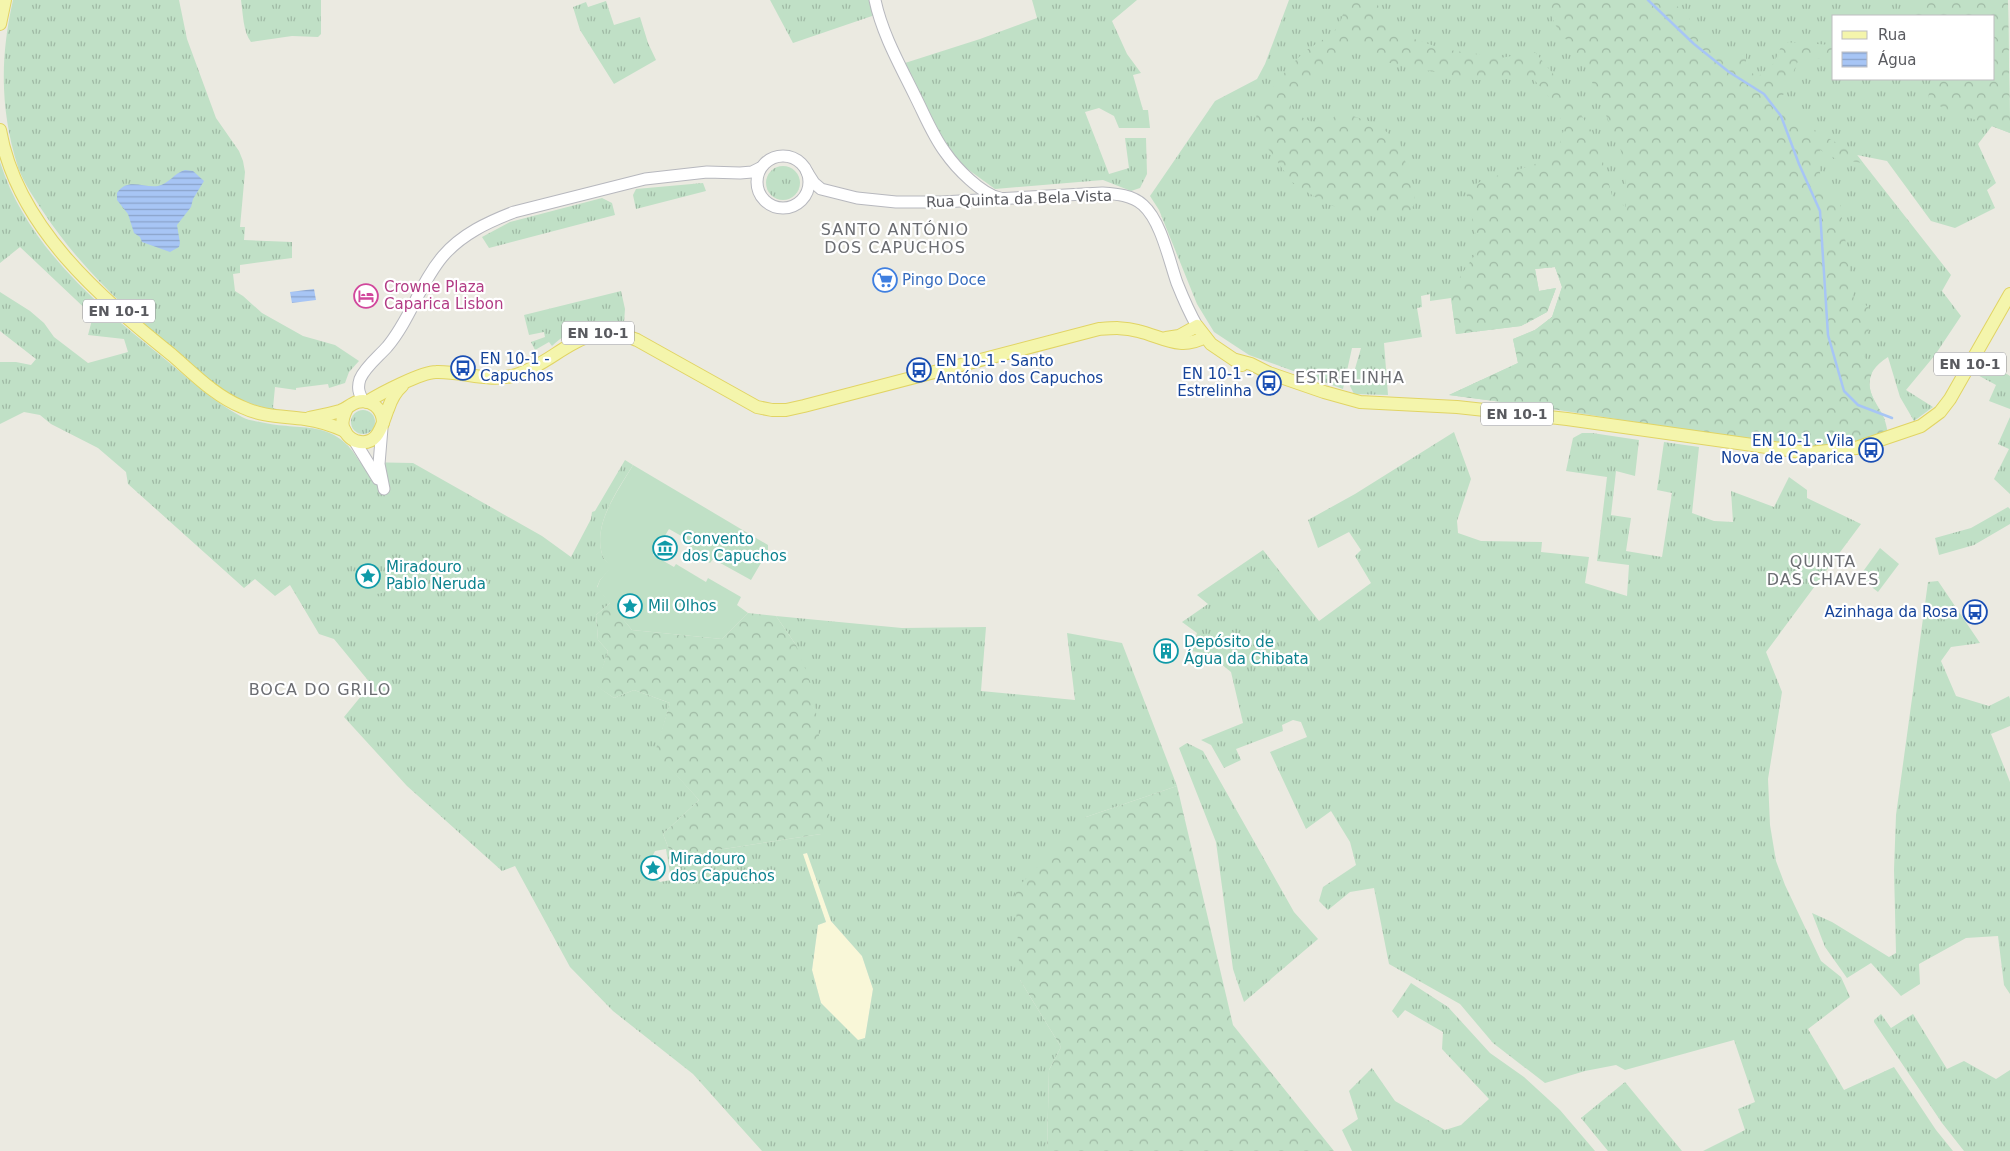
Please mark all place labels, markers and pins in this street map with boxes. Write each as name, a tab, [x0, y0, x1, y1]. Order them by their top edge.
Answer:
supermarket icon: Pingo Doce	[872, 267, 898, 293]
place label: Pingo Doce	[902, 271, 986, 289]
place label: Crowne Plaza Caparica Lisbon	[384, 278, 503, 313]
hotel icon: Crowne Plaza Caparica Lisbon	[353, 283, 379, 309]
place label: EN 10-1 - Capuchos	[480, 350, 554, 385]
place label: EN 10-1 - Santo António dos Capuchos	[936, 352, 1103, 387]
bus stop icon: EN 10-1 - Capuchos	[450, 355, 476, 381]
bus stop icon: EN 10-1 - Santo António dos Capuchos	[906, 357, 932, 383]
place label: EN 10-1 - Estrelinha	[1177, 365, 1252, 400]
bus stop icon: EN 10-1 - Estrelinha	[1256, 370, 1282, 396]
place label: EN 10-1 - Vila Nova de Caparica	[1721, 432, 1854, 467]
bus stop icon: EN 10-1 - Vila Nova de Caparica	[1858, 437, 1884, 463]
place label: Convento dos Capuchos	[682, 530, 787, 565]
museum icon: Convento dos Capuchos	[652, 535, 678, 561]
place label: Miradouro Pablo Neruda	[386, 558, 486, 593]
place icon: Miradouro Pablo Neruda	[355, 563, 381, 589]
place icon: Mil Olhos	[617, 593, 643, 619]
place label: Mil Olhos	[648, 597, 717, 615]
bus stop icon: Azinhaga da Rosa	[1962, 599, 1988, 625]
place label: Azinhaga da Rosa	[1825, 603, 1958, 621]
place label: Depósito de Água da Chibata	[1184, 633, 1309, 668]
building icon: Depósito de Água da Chibata	[1153, 638, 1179, 664]
place label: Miradouro dos Capuchos	[670, 850, 775, 885]
place icon: Miradouro dos Capuchos	[640, 855, 666, 881]

